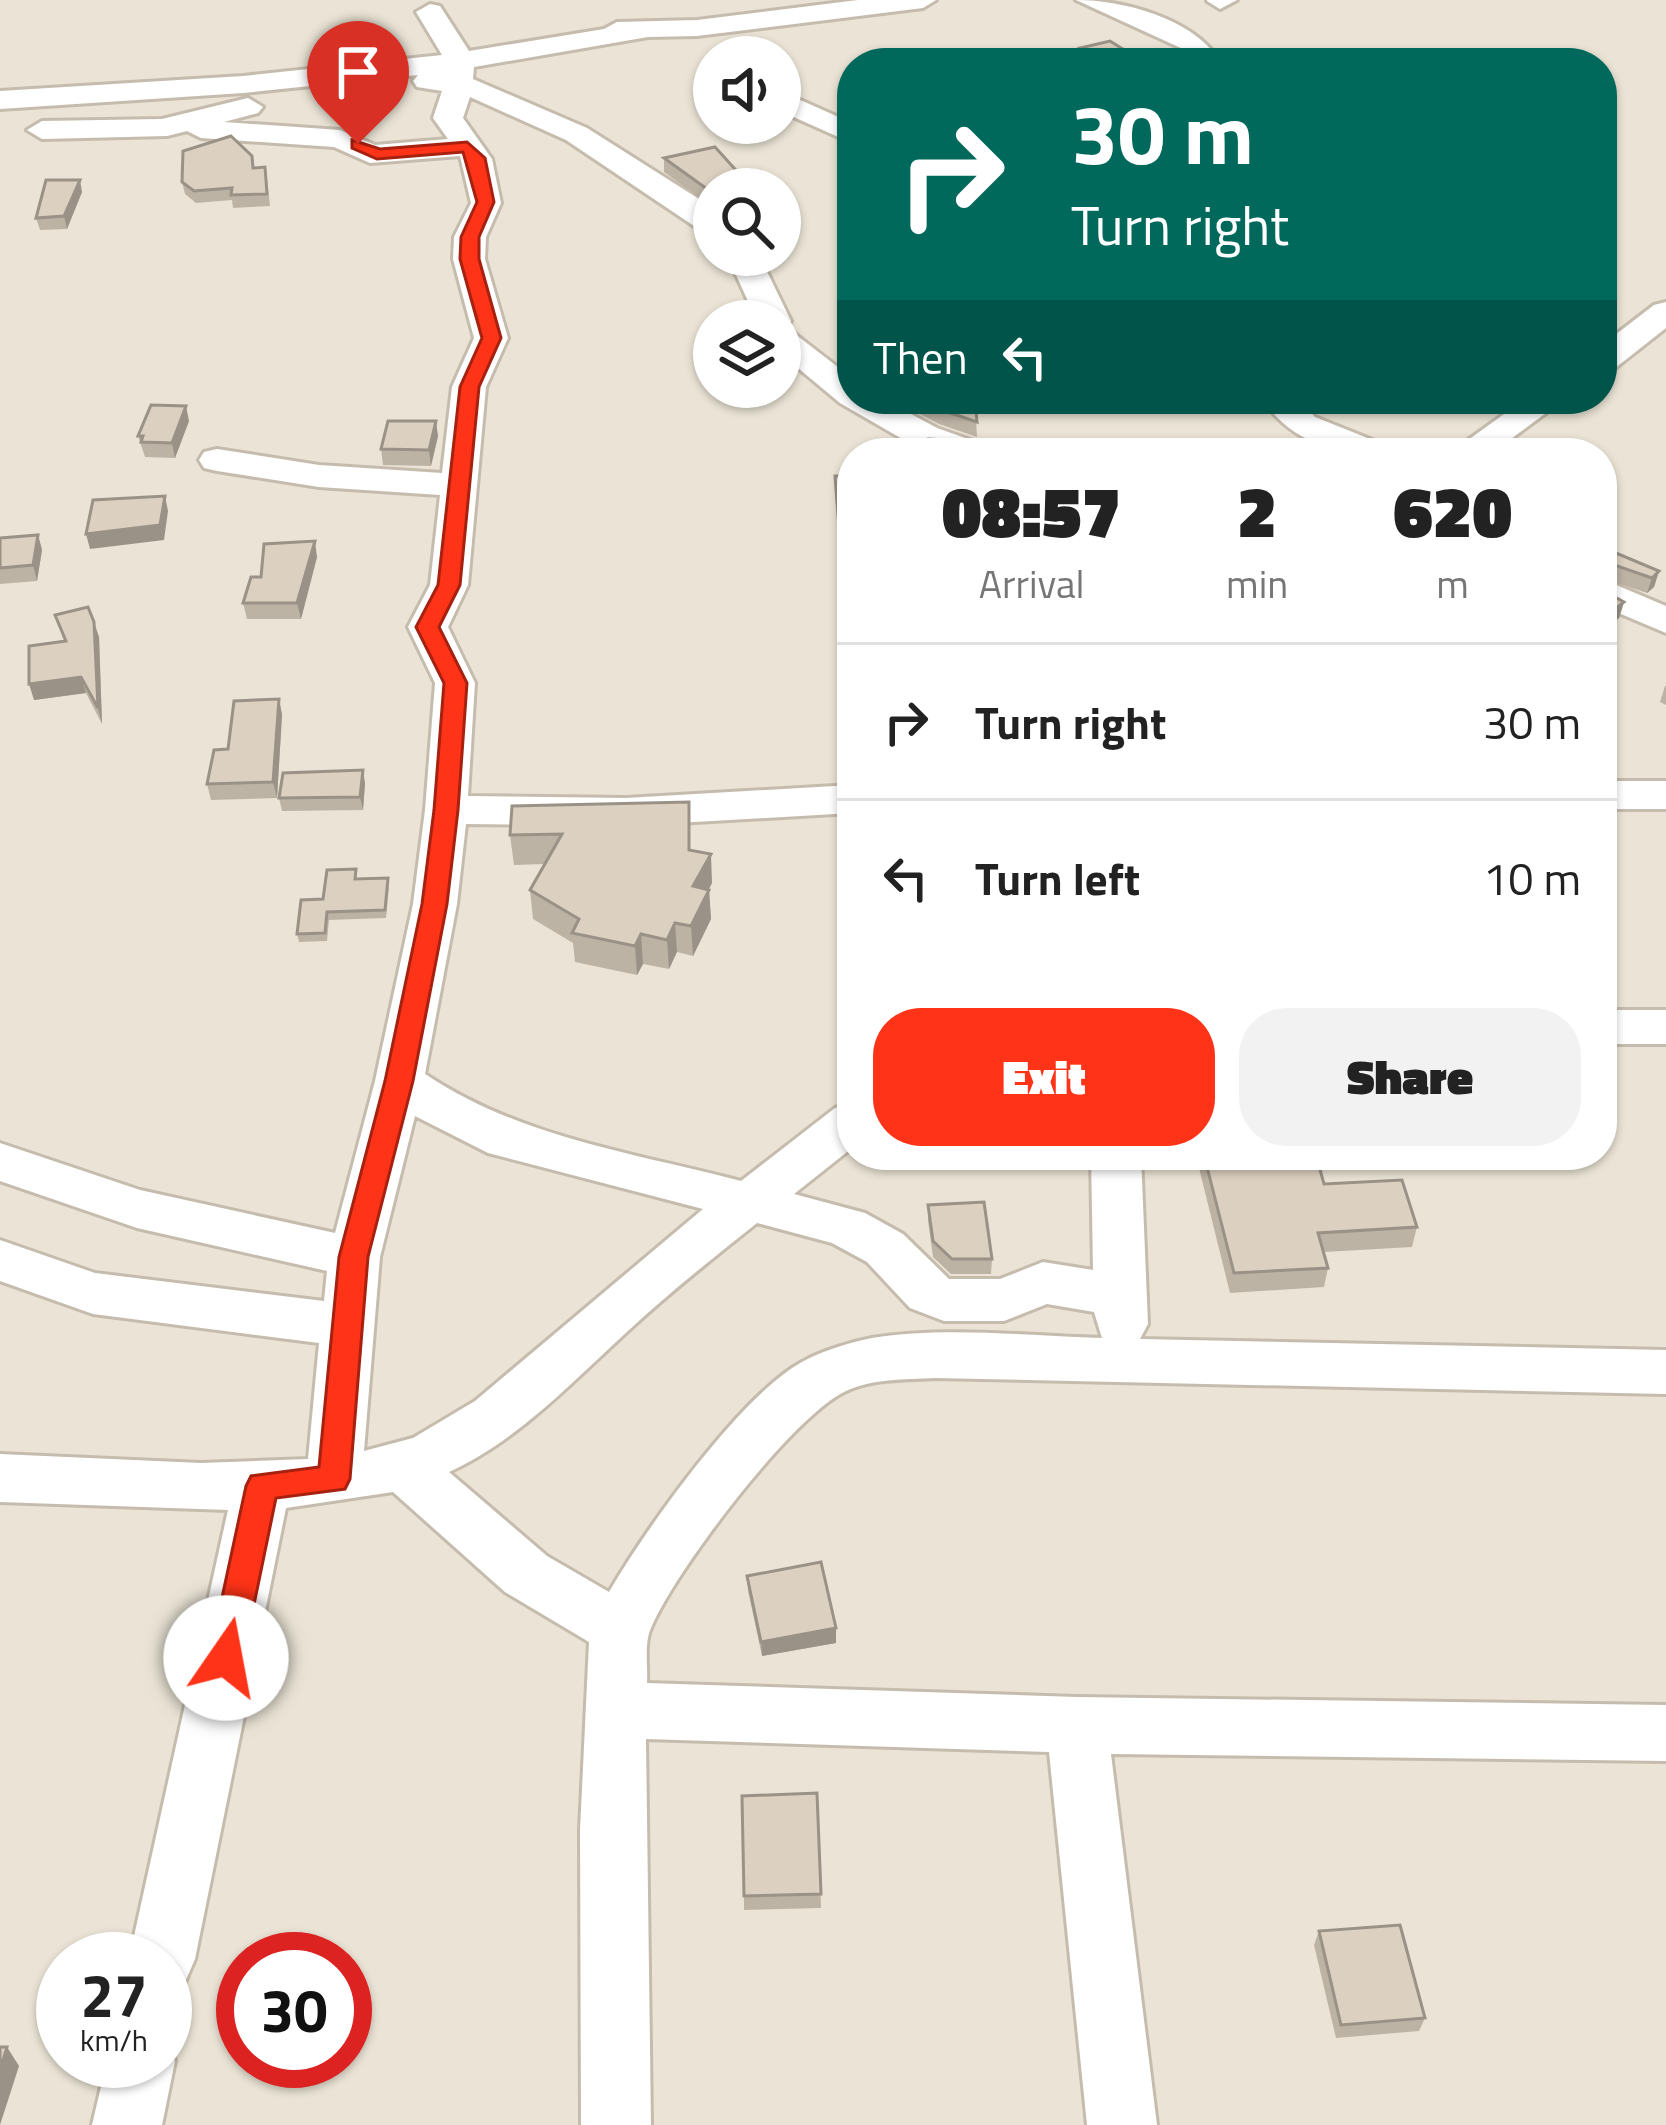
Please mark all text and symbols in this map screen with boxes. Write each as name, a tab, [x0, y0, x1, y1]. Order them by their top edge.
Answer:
pin	[307, 21.0, 409, 144]
map controls	[693, 36, 801, 408]
button: sound	[693, 36, 801, 144]
icon: arrive	[325, 39, 391, 105]
text: 30 m	[1071, 69, 1254, 197]
icon: right	[873, 96, 1029, 252]
button: search	[693, 168, 801, 276]
text: Turn right	[1071, 184, 1289, 266]
button: layers	[693, 300, 801, 408]
text: Then	[873, 323, 968, 391]
icon: left	[992, 324, 1058, 390]
text: 08:57	[942, 455, 1121, 565]
text: 2	[1237, 455, 1277, 565]
text: 620	[1393, 455, 1512, 565]
text: Arrival	[979, 554, 1084, 613]
text: min	[1226, 554, 1288, 613]
text: m	[1436, 554, 1469, 613]
text: Turn right	[975, 688, 1166, 756]
text: 30 m	[1483, 688, 1581, 756]
icon: right	[873, 689, 939, 755]
text: Turn left	[975, 844, 1140, 912]
text: 10 m	[1483, 844, 1581, 912]
icon: left	[873, 845, 939, 911]
button: Exit	[873, 1008, 1215, 1146]
button: Share	[1239, 1008, 1581, 1146]
position arrow	[163, 1595, 289, 1721]
speed limit sign: 30	[216, 1932, 372, 2088]
text: 27	[80, 1949, 148, 2040]
text: km/h	[80, 2017, 148, 2063]

